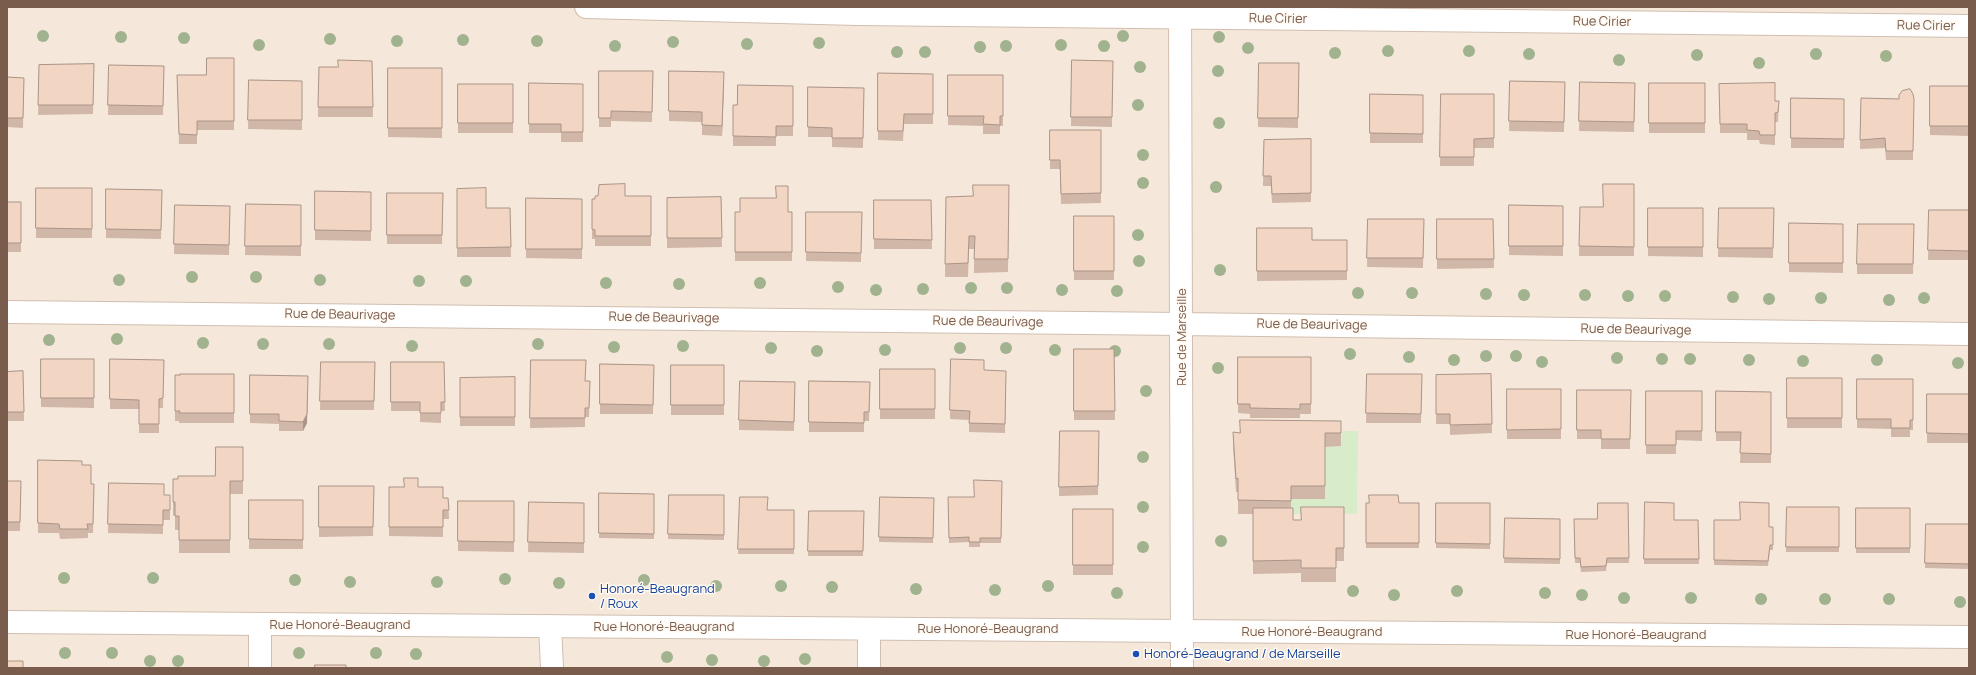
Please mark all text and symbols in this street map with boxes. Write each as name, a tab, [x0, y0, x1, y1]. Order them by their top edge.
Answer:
street label: Rue Cirier	[1249, 11, 1307, 27]
street label: Rue Cirier	[1573, 14, 1631, 30]
street label: Rue Cirier	[1897, 18, 1955, 34]
street label: Rue de Marseille	[1174, 288, 1190, 386]
street label: Rue de Beaurivage	[284, 306, 396, 324]
street label: Rue de Beaurivage	[608, 309, 720, 327]
street label: Rue de Beaurivage	[932, 313, 1044, 331]
street label: Rue de Beaurivage	[1256, 316, 1368, 334]
street label: Rue de Beaurivage	[1580, 321, 1692, 339]
place label: Honoré-Beaugrand / Roux	[600, 581, 715, 612]
marker: Honoré-Beaugrand / Roux	[587, 591, 597, 601]
street label: Rue Honoré-Beaugrand	[270, 617, 410, 633]
street label: Rue Honoré-Beaugrand	[594, 619, 734, 635]
street label: Rue Honoré-Beaugrand	[918, 621, 1058, 637]
street label: Rue Honoré-Beaugrand	[1242, 624, 1382, 640]
street label: Rue Honoré-Beaugrand	[1566, 627, 1706, 643]
place label: Honoré-Beaugrand / de Marseille	[1144, 646, 1341, 662]
marker: Honoré-Beaugrand / de Marseille	[1131, 649, 1141, 659]

